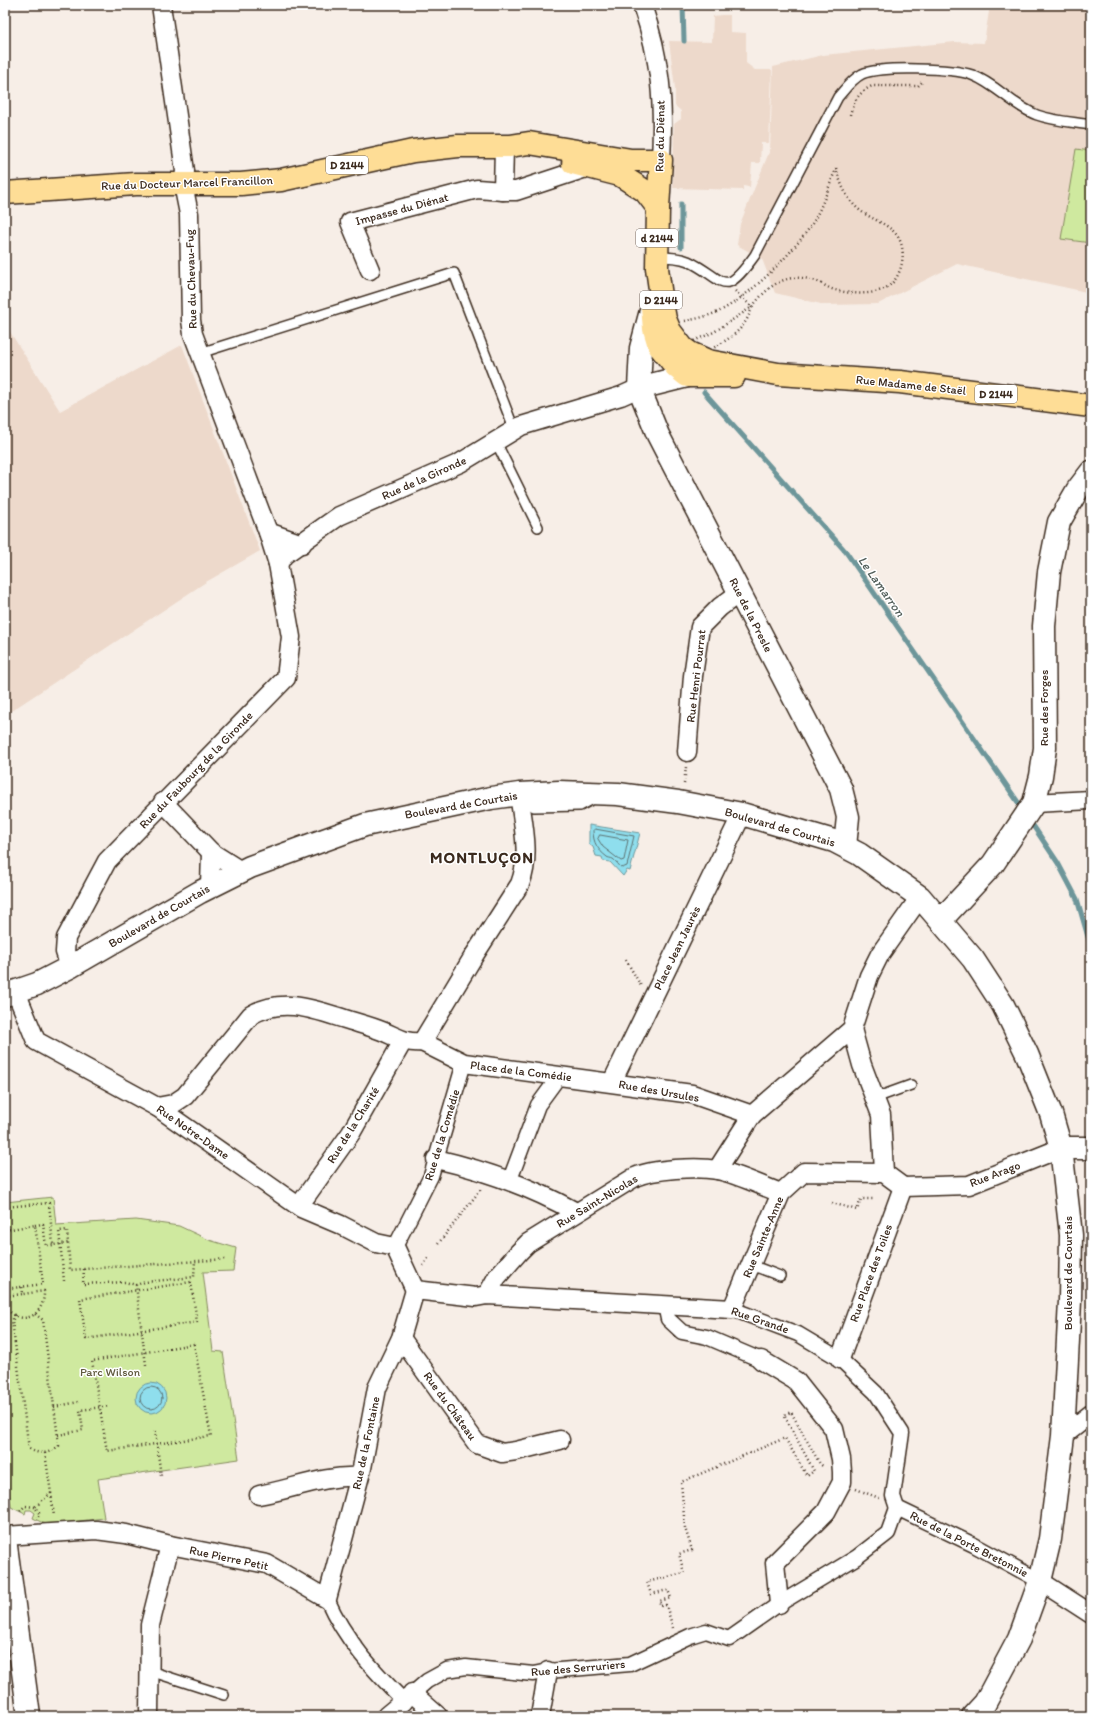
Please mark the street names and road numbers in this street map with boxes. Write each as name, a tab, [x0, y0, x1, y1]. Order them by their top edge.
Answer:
street label: Rue du Diénat	[652, 99, 668, 172]
road number: D 2144	[326, 156, 368, 174]
street label: Rue du Docteur Marcel Francillon	[101, 173, 273, 193]
street label: Impasse du Diénat	[354, 190, 450, 228]
street label: Rue du Chevau-Fug	[182, 228, 200, 329]
road number: d 2144	[636, 229, 678, 247]
road number: D 2144	[640, 291, 682, 309]
street label: Rue Madame de Staël	[855, 372, 967, 398]
road number: D 2144	[975, 385, 1017, 403]
street label: Rue de la Gironde	[380, 453, 469, 503]
street label: Rue de la Presle	[726, 575, 776, 655]
street label: Rue Henri Pourrat	[683, 628, 709, 723]
street label: Rue des Forges	[1037, 670, 1051, 746]
street label: Rue du Faubourg de la Gironde	[136, 708, 256, 832]
street label: Boulevard de Courtais	[403, 788, 519, 822]
street label: Boulevard de Courtais	[723, 805, 837, 849]
street label: Boulevard de Courtais	[106, 881, 212, 951]
street label: Place Jean Jaurès	[651, 904, 703, 992]
street label: Place de la Comédie	[469, 1058, 573, 1084]
street label: Rue des Ursules	[617, 1077, 701, 1105]
street label: Rue de la Charité	[324, 1084, 382, 1166]
street label: Rue de la Comédie	[421, 1087, 463, 1182]
street label: Rue Notre-Dame	[154, 1102, 232, 1162]
street label: Rue Arago	[968, 1158, 1022, 1190]
street label: Rue Saint-Nicolas	[554, 1171, 640, 1231]
street label: Rue Sainte-Anne	[740, 1194, 787, 1280]
street label: Boulevard de Courtais	[1061, 1216, 1075, 1330]
street label: Rue Place des Toiles	[847, 1222, 895, 1324]
street label: Rue Grande	[729, 1304, 791, 1337]
street label: Rue du Château	[420, 1369, 480, 1443]
street label: Rue de la Fontaine	[349, 1395, 383, 1491]
street label: Rue de la Porte Bretonnie	[908, 1508, 1031, 1580]
street label: Rue Pierre Petit	[188, 1543, 270, 1573]
street label: Rue des Serruriers	[530, 1657, 626, 1679]

